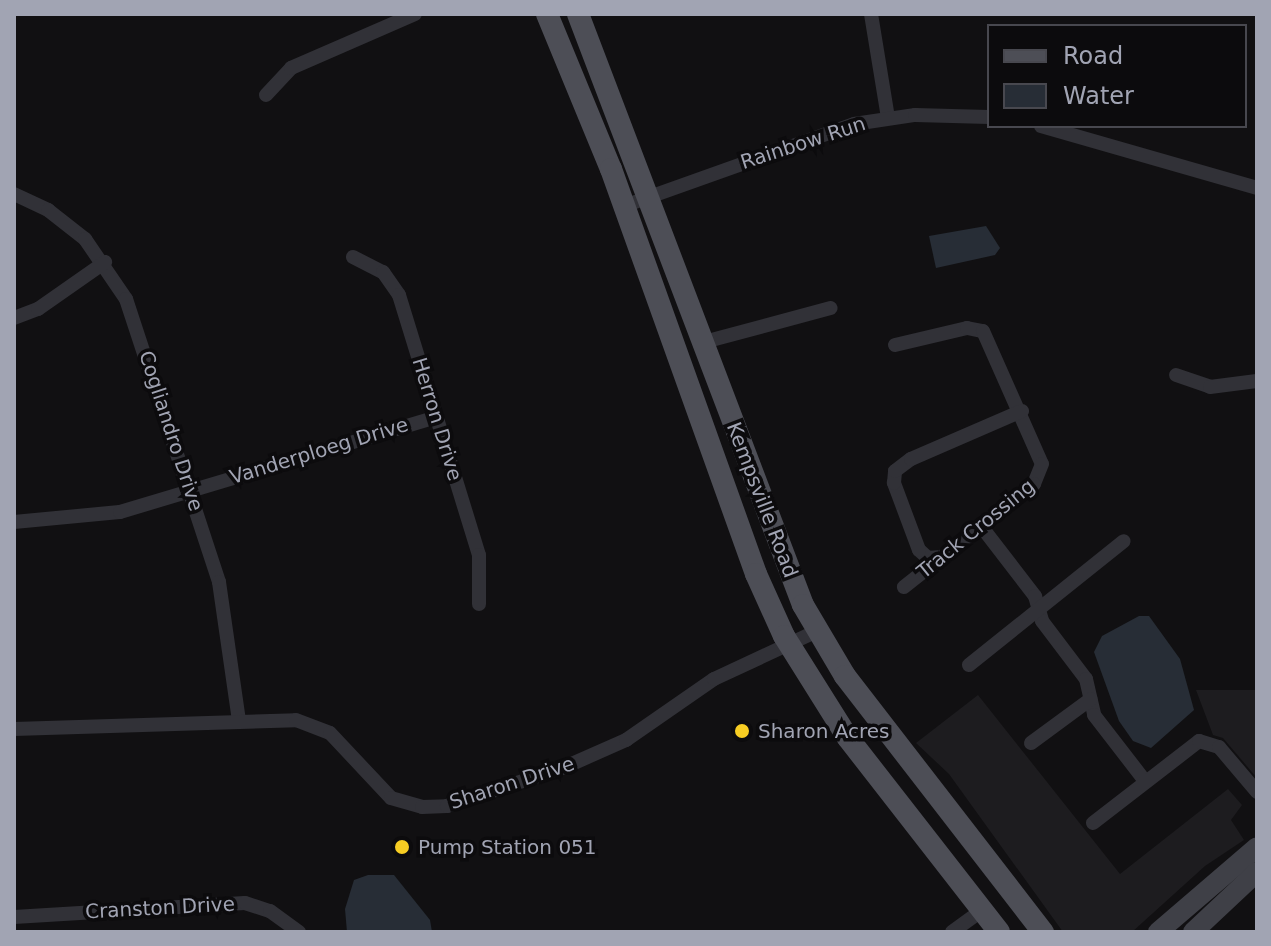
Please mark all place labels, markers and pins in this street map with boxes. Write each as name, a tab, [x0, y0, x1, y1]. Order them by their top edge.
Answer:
place label: Sharon Acres	[758, 719, 890, 743]
marker: Sharon Acres	[733, 722, 751, 740]
place label: Pump Station 051	[418, 835, 597, 859]
marker: Pump Station 051	[393, 838, 411, 856]

